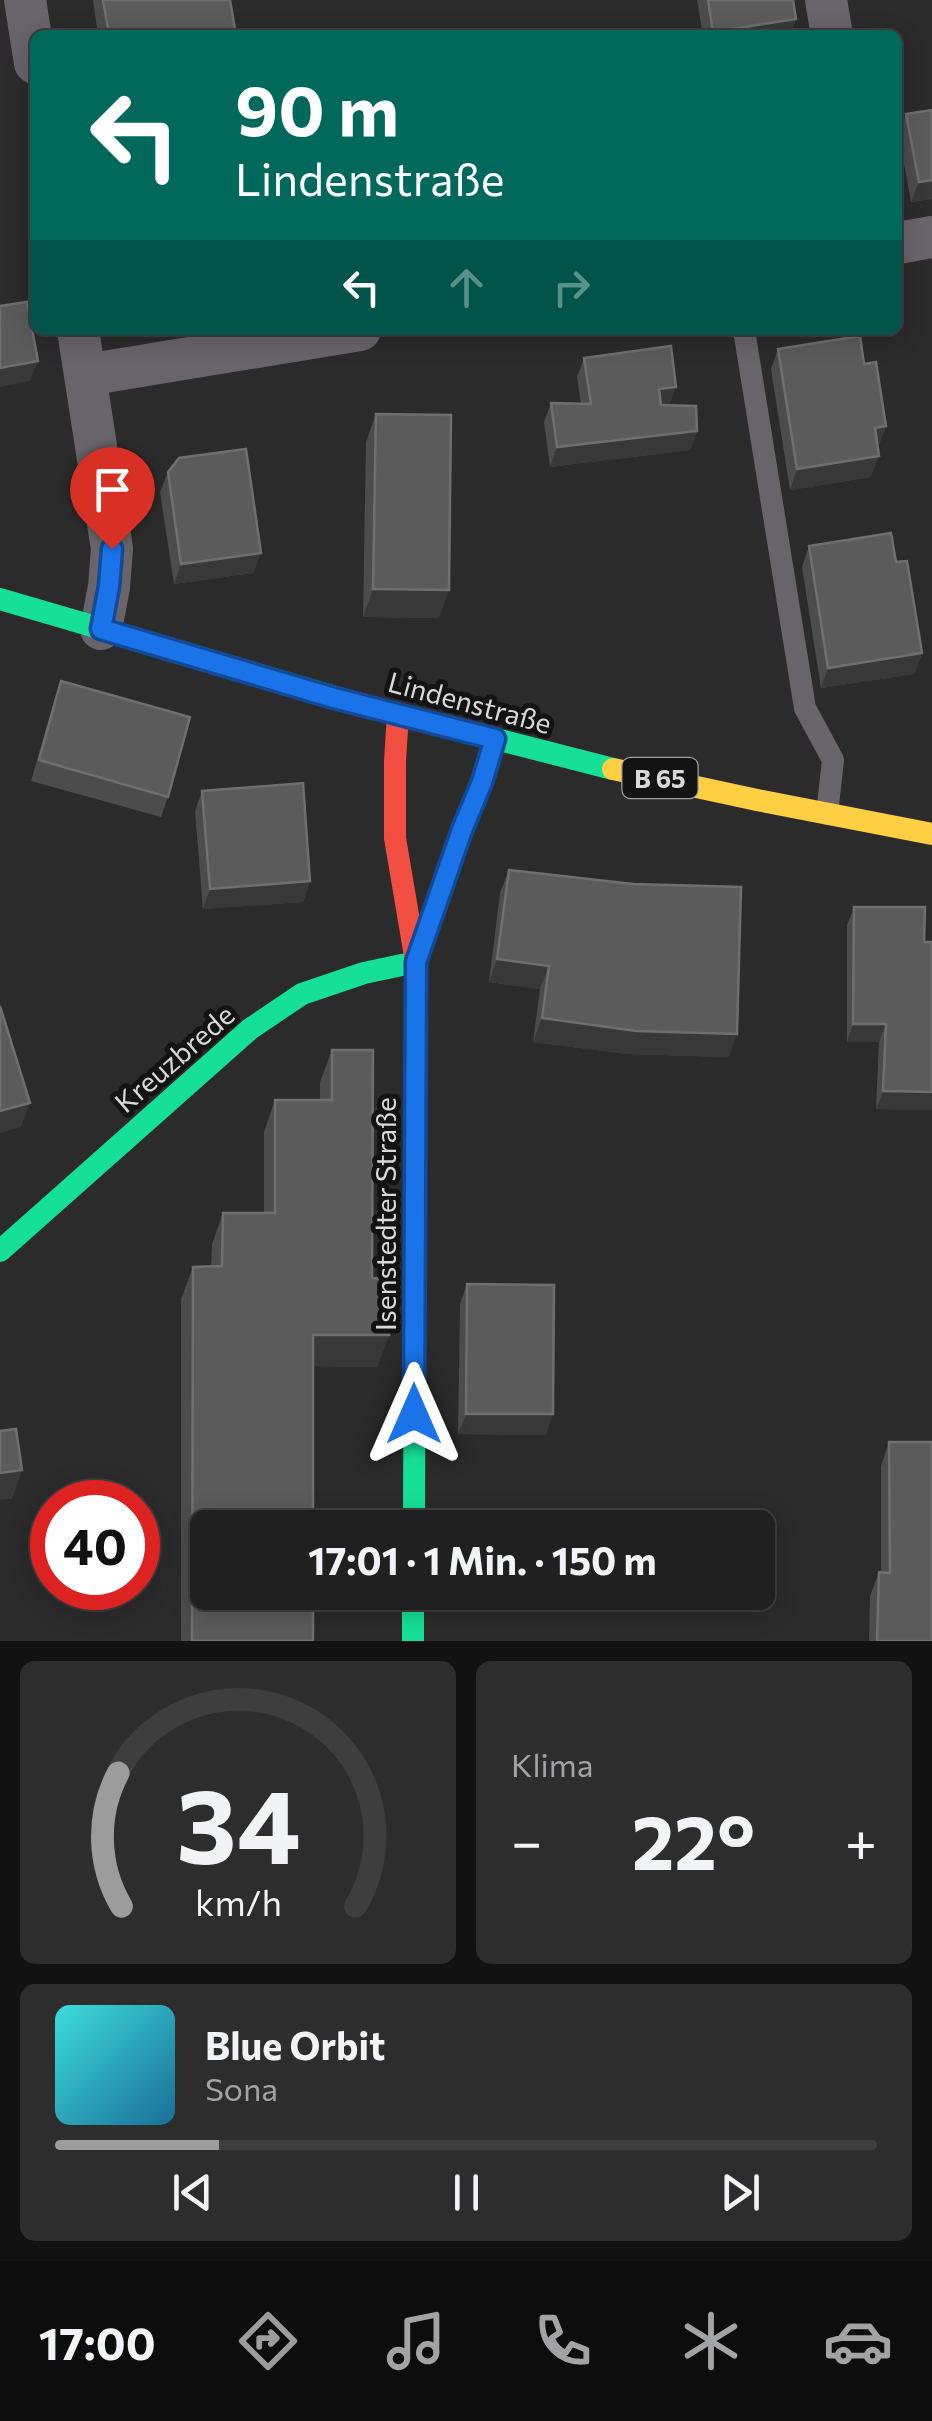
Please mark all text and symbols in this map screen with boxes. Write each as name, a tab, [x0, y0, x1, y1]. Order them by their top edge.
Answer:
text: 90 m	[235, 65, 399, 150]
icon: left	[70, 70, 200, 200]
text: Lindenstraße	[235, 150, 505, 205]
icon: left	[334, 260, 389, 315]
icon: ahead	[439, 260, 494, 315]
icon: right	[544, 260, 599, 315]
pin	[70, 447, 155, 550]
icon: arrive	[85, 462, 140, 517]
street label: Lindenstraße	[385, 664, 555, 740]
road number: B 65	[622, 758, 698, 798]
street label: Kreuzbrede	[107, 997, 241, 1119]
street label: Isenstedter Straße	[368, 1097, 402, 1331]
position arrow	[362, 1362, 466, 1466]
speed limit sign: 40	[30, 1480, 160, 1610]
text: 17:01 · 1 Min. · 150 m	[308, 1536, 657, 1583]
text: Klima	[511, 1744, 593, 1784]
text: 34	[176, 1758, 300, 1885]
text: 22°	[632, 1794, 755, 1885]
text: −	[511, 1806, 542, 1873]
text: +	[845, 1806, 877, 1873]
text: km/h	[195, 1880, 281, 1923]
text: Blue Orbit	[205, 2021, 385, 2068]
text: Sona	[205, 2068, 278, 2108]
icon: previous	[165, 2165, 220, 2220]
icon: pause	[439, 2165, 494, 2220]
icon: next	[713, 2165, 768, 2220]
icon: directions	[233, 2306, 303, 2376]
icon: music	[381, 2306, 451, 2376]
icon: phone	[528, 2306, 598, 2376]
icon: climate	[676, 2306, 746, 2376]
icon: car	[823, 2306, 893, 2376]
text: 17:00	[39, 2314, 156, 2369]

